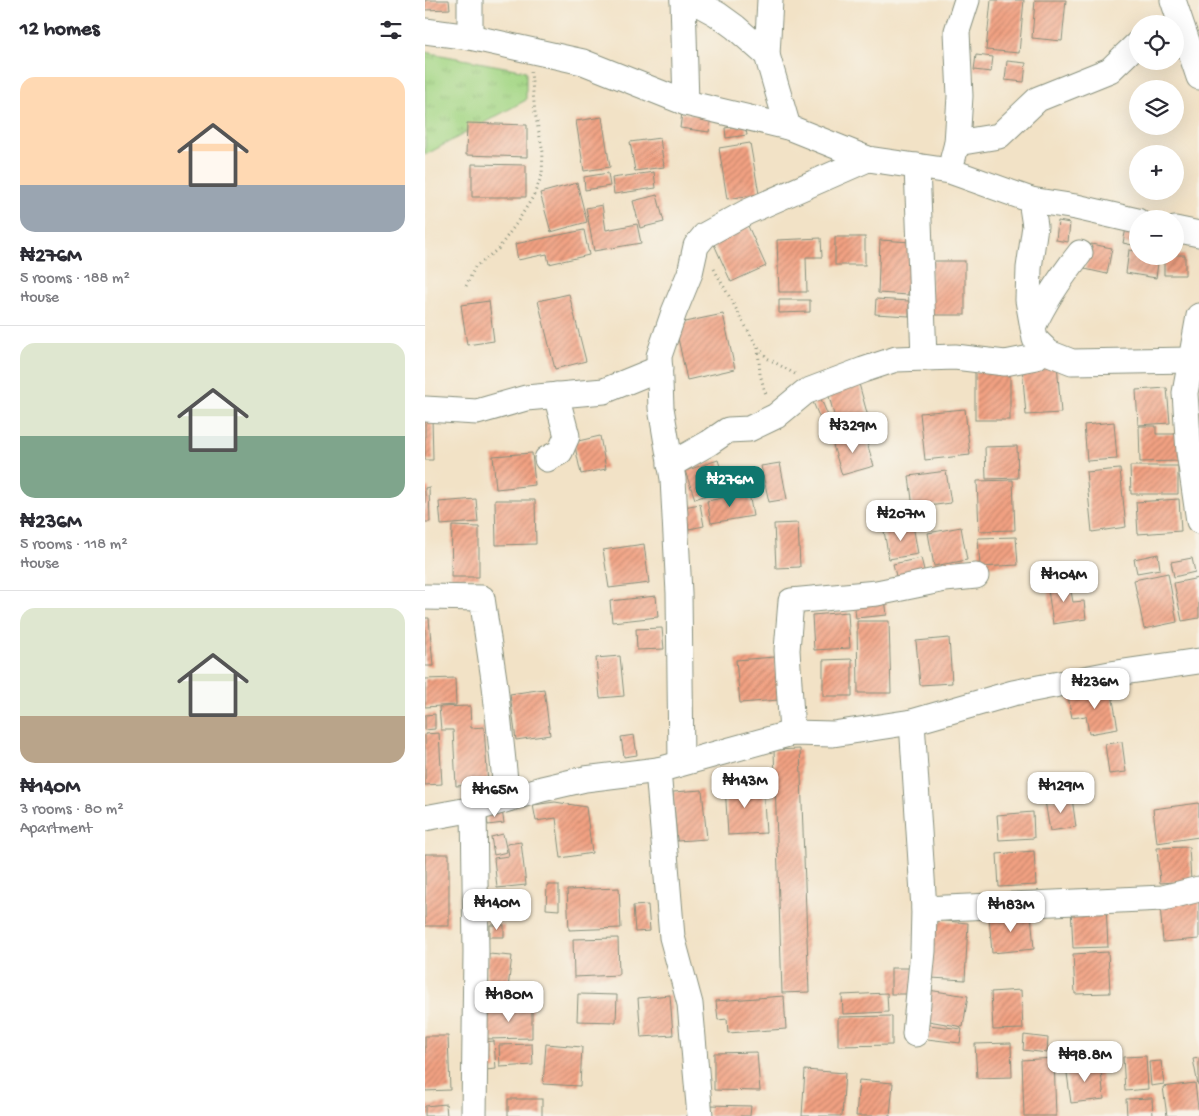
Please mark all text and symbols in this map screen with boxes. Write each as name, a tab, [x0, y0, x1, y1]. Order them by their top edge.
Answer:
map controls	[1129, 15, 1184, 265]
button: locate	[1129, 15, 1184, 70]
icon: filters	[377, 16, 405, 44]
text: 12 homes	[20, 18, 99, 43]
button: layers	[1129, 80, 1184, 135]
icon: home	[168, 110, 258, 200]
button: +	[1129, 145, 1184, 200]
button: −	[1129, 210, 1184, 265]
text: ₦276M	[20, 245, 82, 270]
text: 5 rooms · 188 m²	[20, 270, 130, 289]
text: House	[20, 289, 59, 308]
icon: home	[168, 375, 258, 465]
pin: ₦329M	[818, 412, 888, 454]
text: ₦329M	[830, 418, 876, 437]
pin: ₦276M	[695, 466, 765, 508]
text: ₦276M	[707, 472, 753, 491]
pin: ₦207M	[866, 500, 936, 542]
text: ₦207M	[877, 506, 925, 525]
text: ₦236M	[20, 511, 82, 536]
text: 5 rooms · 118 m²	[20, 536, 128, 555]
text: House	[20, 555, 59, 574]
pin: ₦104M	[1029, 560, 1099, 603]
text: ₦104M	[1041, 567, 1087, 586]
icon: home	[168, 640, 258, 730]
pin: ₦236M	[1060, 668, 1130, 710]
text: ₦236M	[1072, 674, 1118, 693]
pin: ₦143M	[710, 766, 780, 809]
pin: ₦129M	[1026, 772, 1096, 814]
text: ₦143M	[723, 773, 768, 792]
text: ₦140M	[20, 776, 80, 801]
pin: ₦165M	[460, 776, 530, 818]
text: ₦129M	[1039, 778, 1083, 797]
text: ₦165M	[472, 782, 518, 801]
text: 3 rooms · 80 m²	[20, 801, 124, 820]
text: Apartment	[20, 820, 92, 839]
pin: ₦140M	[462, 888, 532, 931]
pin: ₦183M	[976, 890, 1046, 933]
text: ₦140M	[474, 895, 520, 914]
text: ₦183M	[988, 897, 1034, 916]
pin: ₦180M	[474, 980, 544, 1023]
text: ₦180M	[486, 987, 532, 1006]
pin: ₦98.8M	[1044, 1040, 1126, 1083]
text: ₦98.8M	[1058, 1047, 1112, 1066]

